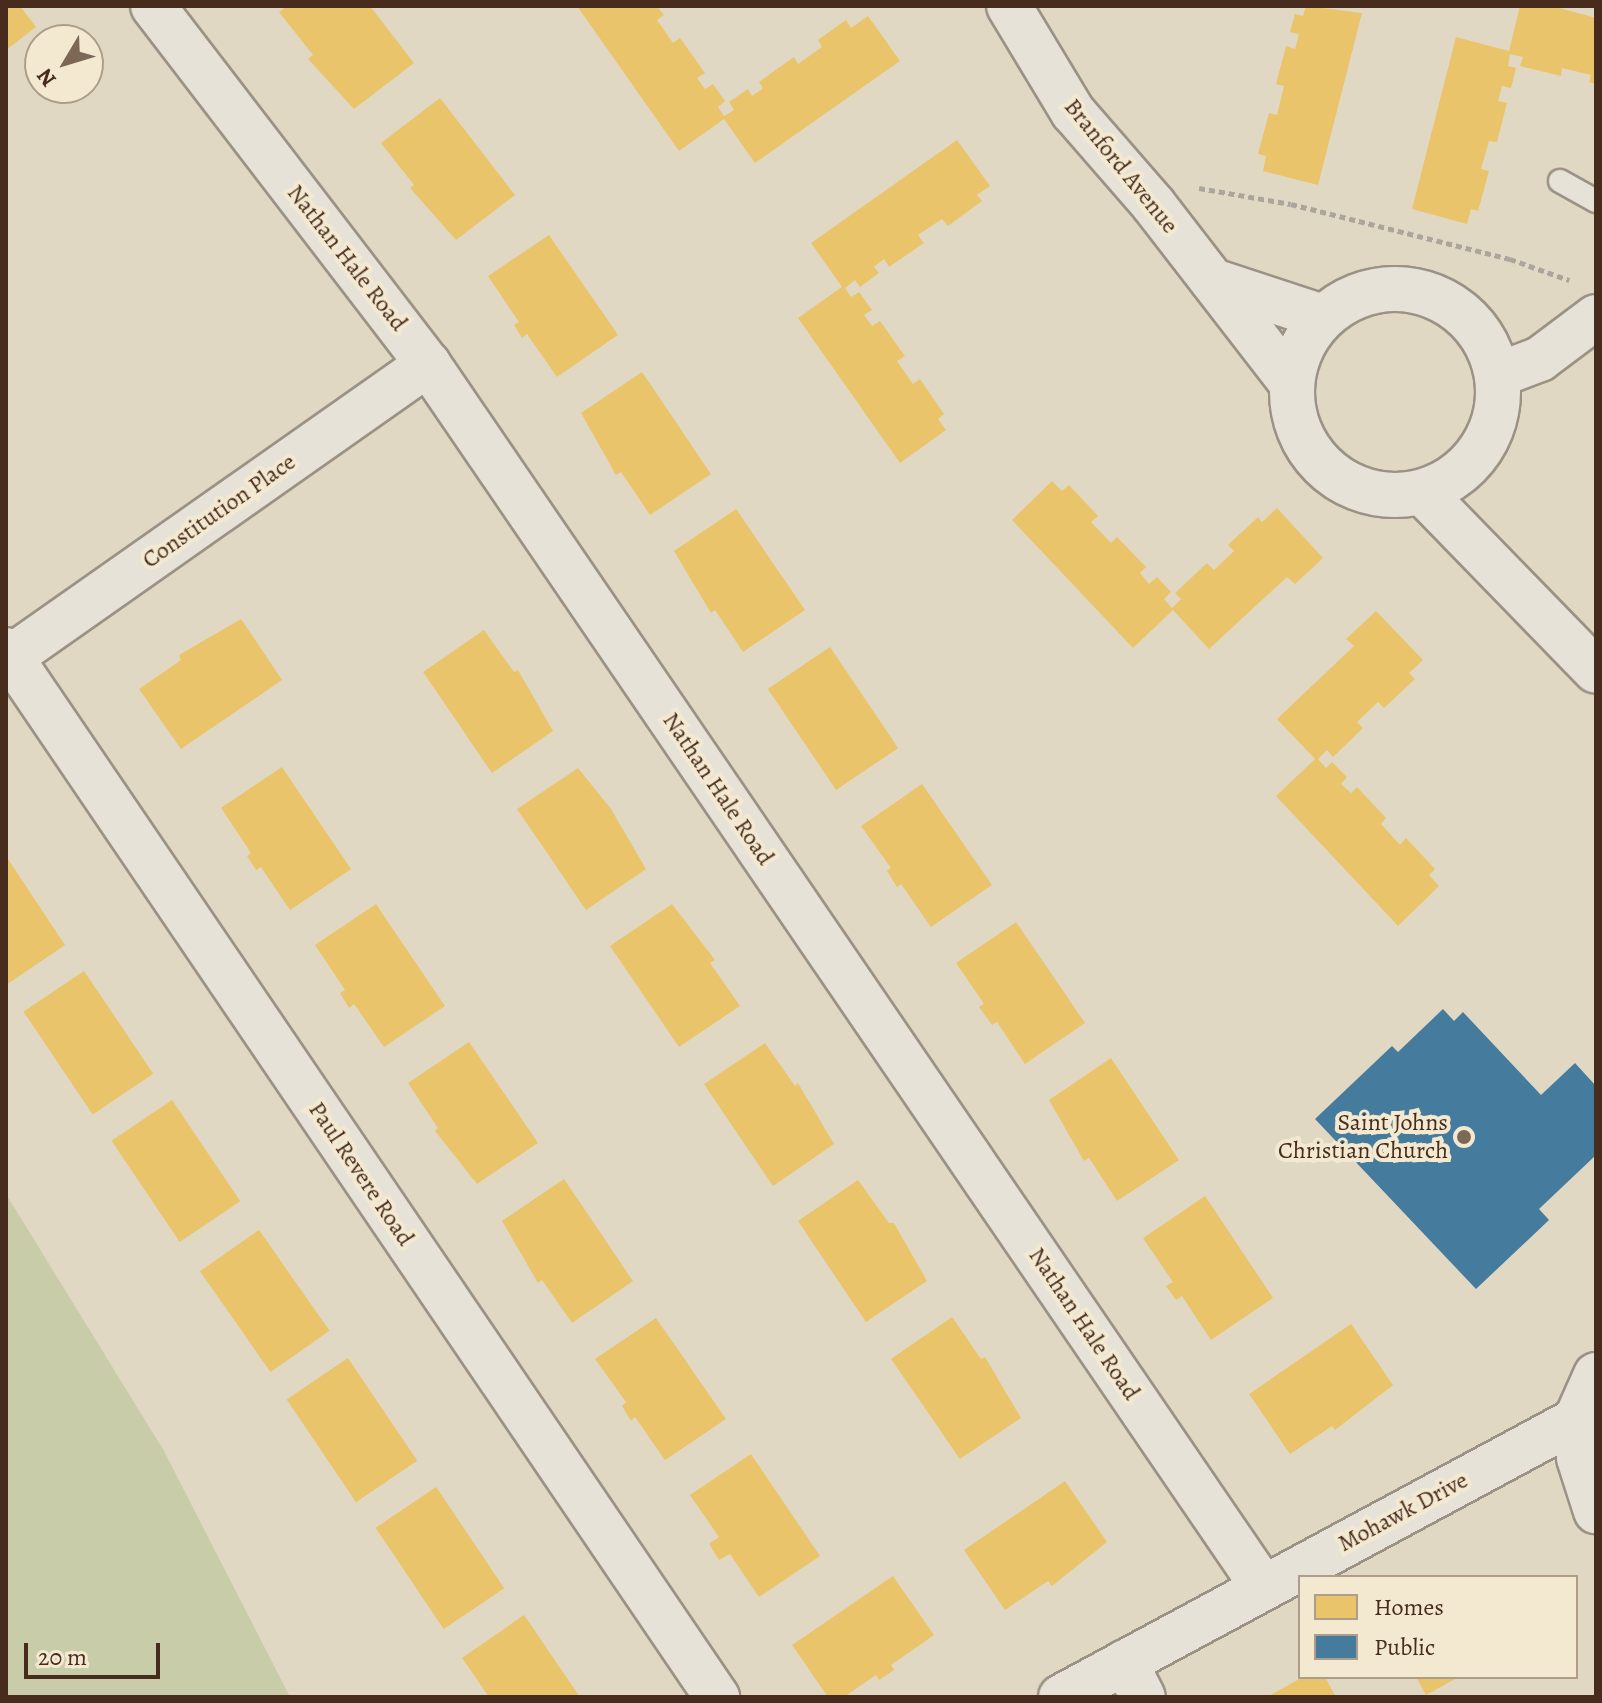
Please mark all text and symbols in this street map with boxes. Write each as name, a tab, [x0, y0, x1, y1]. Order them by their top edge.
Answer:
north arrow	[24, 24, 104, 104]
text: N	[30, 62, 63, 93]
street label: Branford Avenue	[1058, 93, 1184, 239]
street label: Nathan Hale Road	[281, 179, 413, 337]
street label: Constitution Place	[137, 448, 301, 574]
street label: Nathan Hale Road	[656, 707, 780, 871]
street label: Paul Revere Road	[302, 1096, 420, 1252]
place label: Saint Johns Christian Church	[1278, 1109, 1448, 1165]
marker: Saint Johns Christian Church	[1455, 1128, 1473, 1146]
street label: Nathan Hale Road	[1022, 1242, 1146, 1406]
street label: Mohawk Drive	[1333, 1466, 1473, 1558]
legend	[1298, 1575, 1578, 1679]
text: Homes	[1374, 1591, 1444, 1623]
scale bar	[28, 1627, 164, 1677]
text: Public	[1374, 1631, 1435, 1663]
text: 20 m	[38, 1641, 87, 1673]

